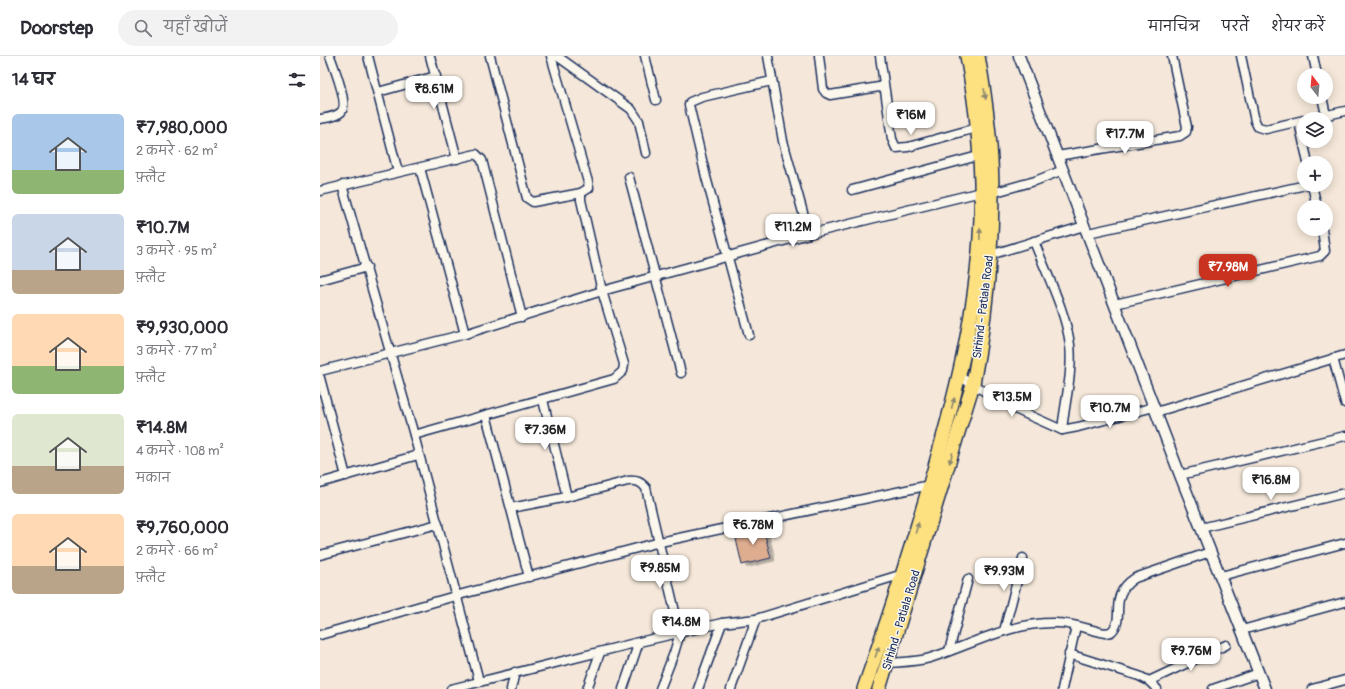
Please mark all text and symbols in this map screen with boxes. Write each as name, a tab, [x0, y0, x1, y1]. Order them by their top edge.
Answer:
search box	[118, 10, 398, 46]
text: Doorstep	[20, 16, 94, 40]
icon: search	[132, 17, 154, 39]
text: यहाँ खोजें	[164, 18, 227, 37]
text: मानचित्र	[1148, 18, 1200, 35]
text: परतें	[1222, 18, 1249, 35]
text: शेयर करें	[1271, 18, 1325, 35]
north arrow	[1297, 68, 1333, 104]
map controls	[1297, 68, 1333, 236]
text: 14 घर	[12, 69, 55, 90]
icon: filters	[286, 69, 308, 91]
pin: ₹8.61M	[401, 76, 467, 110]
text: ₹8.61M	[414, 81, 454, 97]
one-way arrow	[982, 88, 988, 101]
pin: ₹16M	[887, 102, 935, 136]
text: ₹16M	[896, 107, 926, 123]
button: layers	[1297, 112, 1333, 148]
text: ₹7,980,000	[136, 117, 228, 138]
pin: ₹17.7M	[1092, 121, 1158, 155]
text: ₹17.7M	[1106, 126, 1144, 142]
icon: home	[44, 130, 92, 178]
text: 2 कमरे · 62 m²	[136, 143, 218, 159]
button: +	[1297, 156, 1333, 192]
text: फ़्लैट	[136, 170, 166, 186]
button: −	[1297, 200, 1333, 236]
pin: ₹11.2M	[760, 214, 826, 248]
text: ₹10.7M	[136, 217, 189, 238]
text: ₹11.2M	[774, 219, 812, 235]
one-way arrow	[977, 228, 984, 240]
icon: home	[44, 230, 92, 278]
text: 3 कमरे · 95 m²	[136, 243, 217, 259]
street label: Sirhind - Patiala Road	[970, 254, 997, 360]
pin: ₹7.98M	[1195, 254, 1261, 288]
text: ₹7.98M	[1208, 259, 1248, 275]
text: फ़्लैट	[136, 270, 166, 286]
text: ₹9,930,000	[136, 317, 228, 338]
icon: home	[44, 330, 92, 378]
text: 3 कमरे · 77 m²	[136, 343, 217, 359]
text: फ़्लैट	[136, 370, 166, 386]
pin: ₹13.5M	[979, 384, 1045, 418]
text: ₹13.5M	[992, 389, 1032, 405]
pin: ₹10.7M	[1077, 395, 1143, 429]
one-way arrow	[950, 397, 956, 410]
text: ₹10.7M	[1090, 400, 1130, 416]
text: ₹14.8M	[136, 417, 187, 438]
pin: ₹7.36M	[512, 417, 578, 451]
text: ₹7.36M	[524, 422, 566, 438]
icon: home	[44, 430, 92, 478]
text: 4 कमरे · 108 m²	[136, 443, 224, 459]
one-way arrow	[948, 452, 954, 464]
pin: ₹16.8M	[1238, 467, 1304, 501]
text: मकान	[136, 470, 170, 486]
text: ₹16.8M	[1251, 472, 1291, 488]
pin: ₹6.78M	[720, 512, 786, 546]
text: ₹9,760,000	[136, 517, 229, 538]
text: ₹6.78M	[732, 517, 774, 533]
one-way arrow	[914, 522, 920, 534]
icon: home	[44, 530, 92, 578]
text: 2 कमरे · 66 m²	[136, 543, 218, 559]
pin: ₹9.85M	[627, 555, 693, 589]
pin: ₹9.93M	[971, 558, 1037, 592]
text: ₹9.85M	[640, 560, 680, 576]
text: ₹9.93M	[984, 563, 1024, 579]
street label: Sirhind - Patiala Road	[879, 568, 924, 672]
text: फ़्लैट	[136, 570, 166, 586]
pin: ₹14.8M	[648, 609, 714, 643]
text: ₹14.8M	[661, 614, 701, 630]
pin: ₹9.76M	[1158, 638, 1224, 672]
text: ₹9.76M	[1170, 643, 1212, 659]
one-way arrow	[874, 646, 880, 658]

